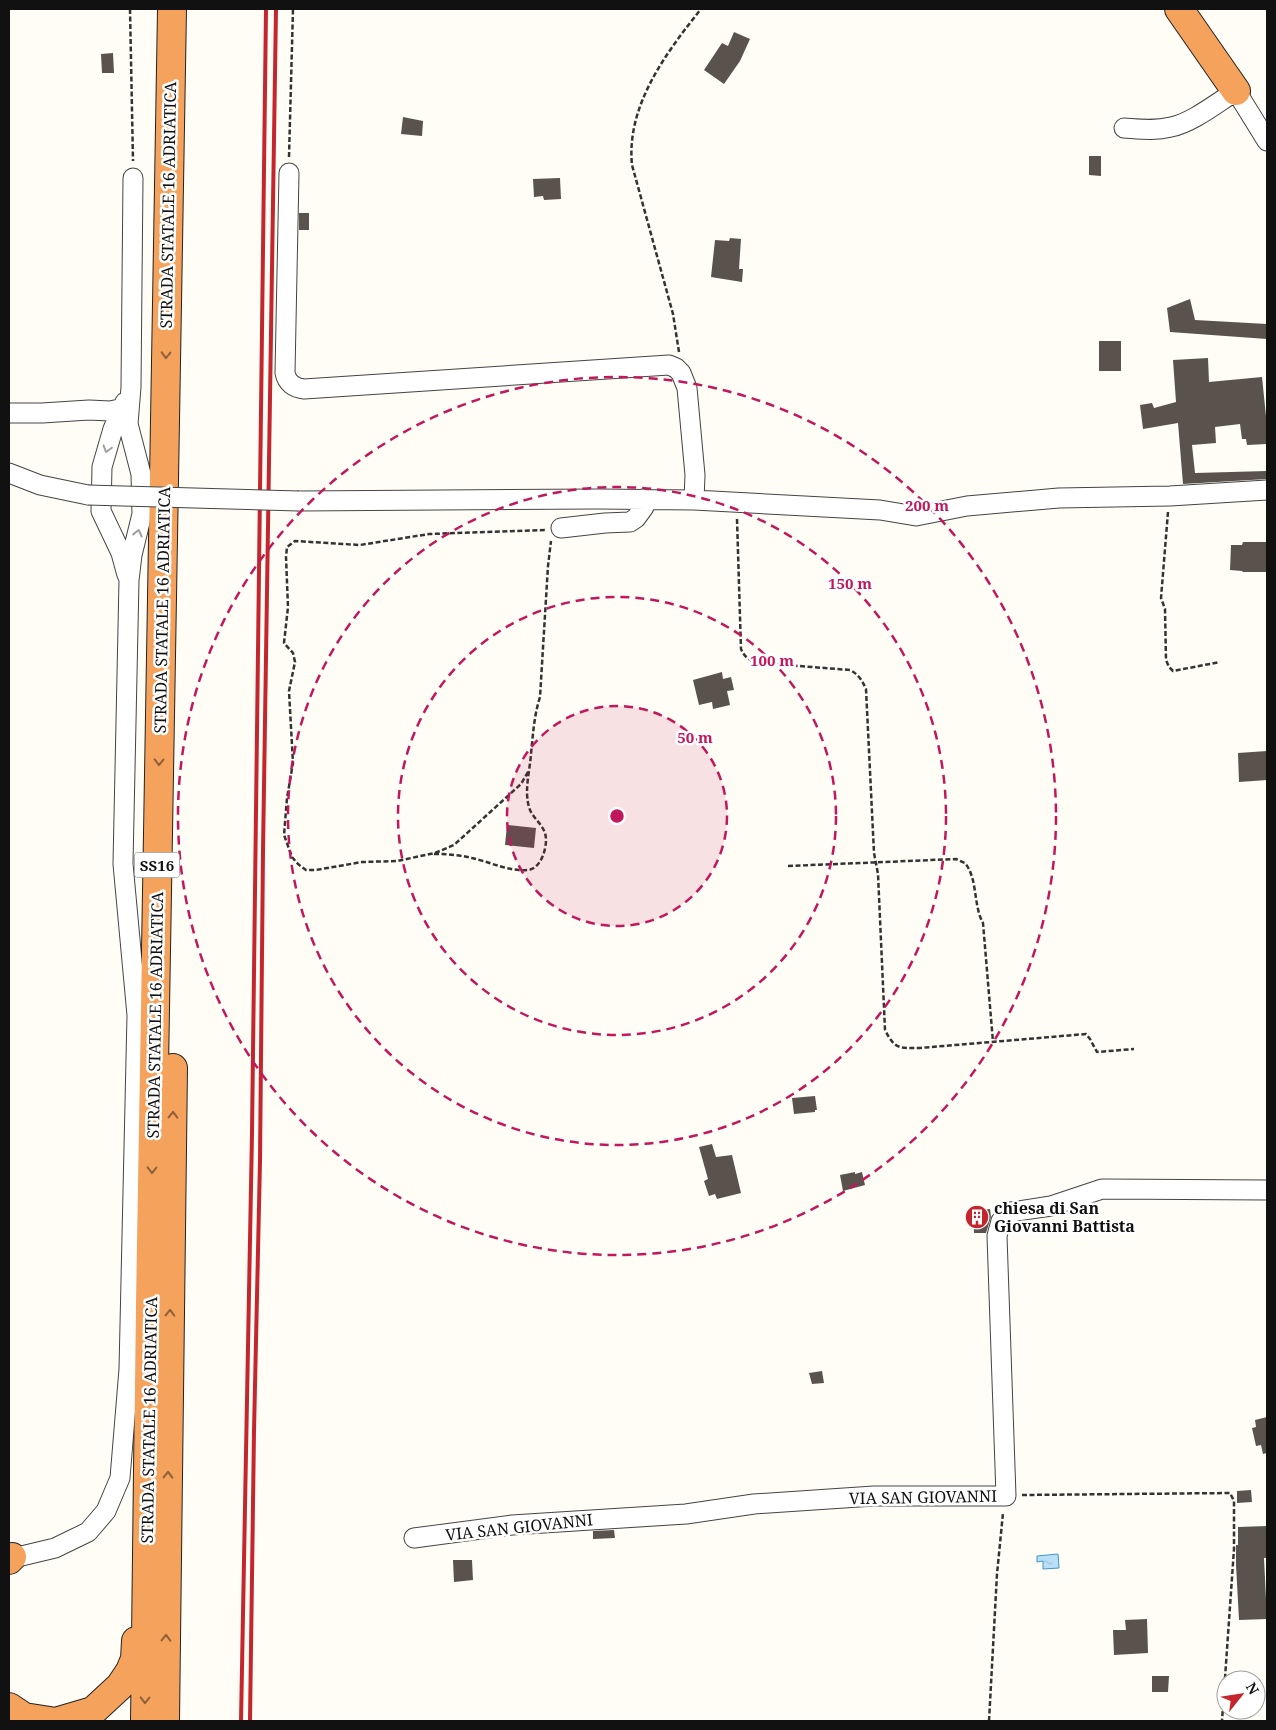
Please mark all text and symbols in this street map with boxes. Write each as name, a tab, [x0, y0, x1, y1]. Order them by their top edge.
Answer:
street label: STRADA STATALE 16 ADRIATICA	[155, 81, 181, 329]
one-way arrow	[161, 352, 171, 359]
one-way arrow	[103, 444, 113, 452]
street label: STRADA STATALE 16 ADRIATICA	[149, 486, 175, 734]
text: 200 m	[905, 495, 949, 515]
one-way arrow	[132, 529, 142, 537]
text: 150 m	[828, 573, 872, 593]
text: 100 m	[750, 650, 794, 670]
text: 50 m	[677, 727, 713, 747]
one-way arrow	[154, 759, 164, 767]
centre of rings	[608, 807, 626, 825]
road number: SS16	[134, 852, 180, 878]
street label: STRADA STATALE 16 ADRIATICA	[142, 891, 168, 1139]
one-way arrow	[167, 1111, 178, 1119]
one-way arrow	[147, 1166, 157, 1174]
place label: chiesa di San Giovanni Battista	[994, 1197, 1135, 1237]
building icon: chiesa di San Giovanni Battista	[964, 1204, 990, 1230]
street label: STRADA STATALE 16 ADRIATICA	[136, 1296, 162, 1544]
one-way arrow	[165, 1308, 175, 1316]
one-way arrow	[163, 1471, 173, 1478]
street label: VIA SAN GIOVANNI	[849, 1485, 997, 1509]
street label: VIA SAN GIOVANNI	[444, 1508, 594, 1546]
one-way arrow	[161, 1633, 171, 1641]
north arrow	[1216, 1670, 1266, 1720]
text: N	[1242, 1679, 1264, 1698]
one-way arrow	[140, 1696, 150, 1704]

